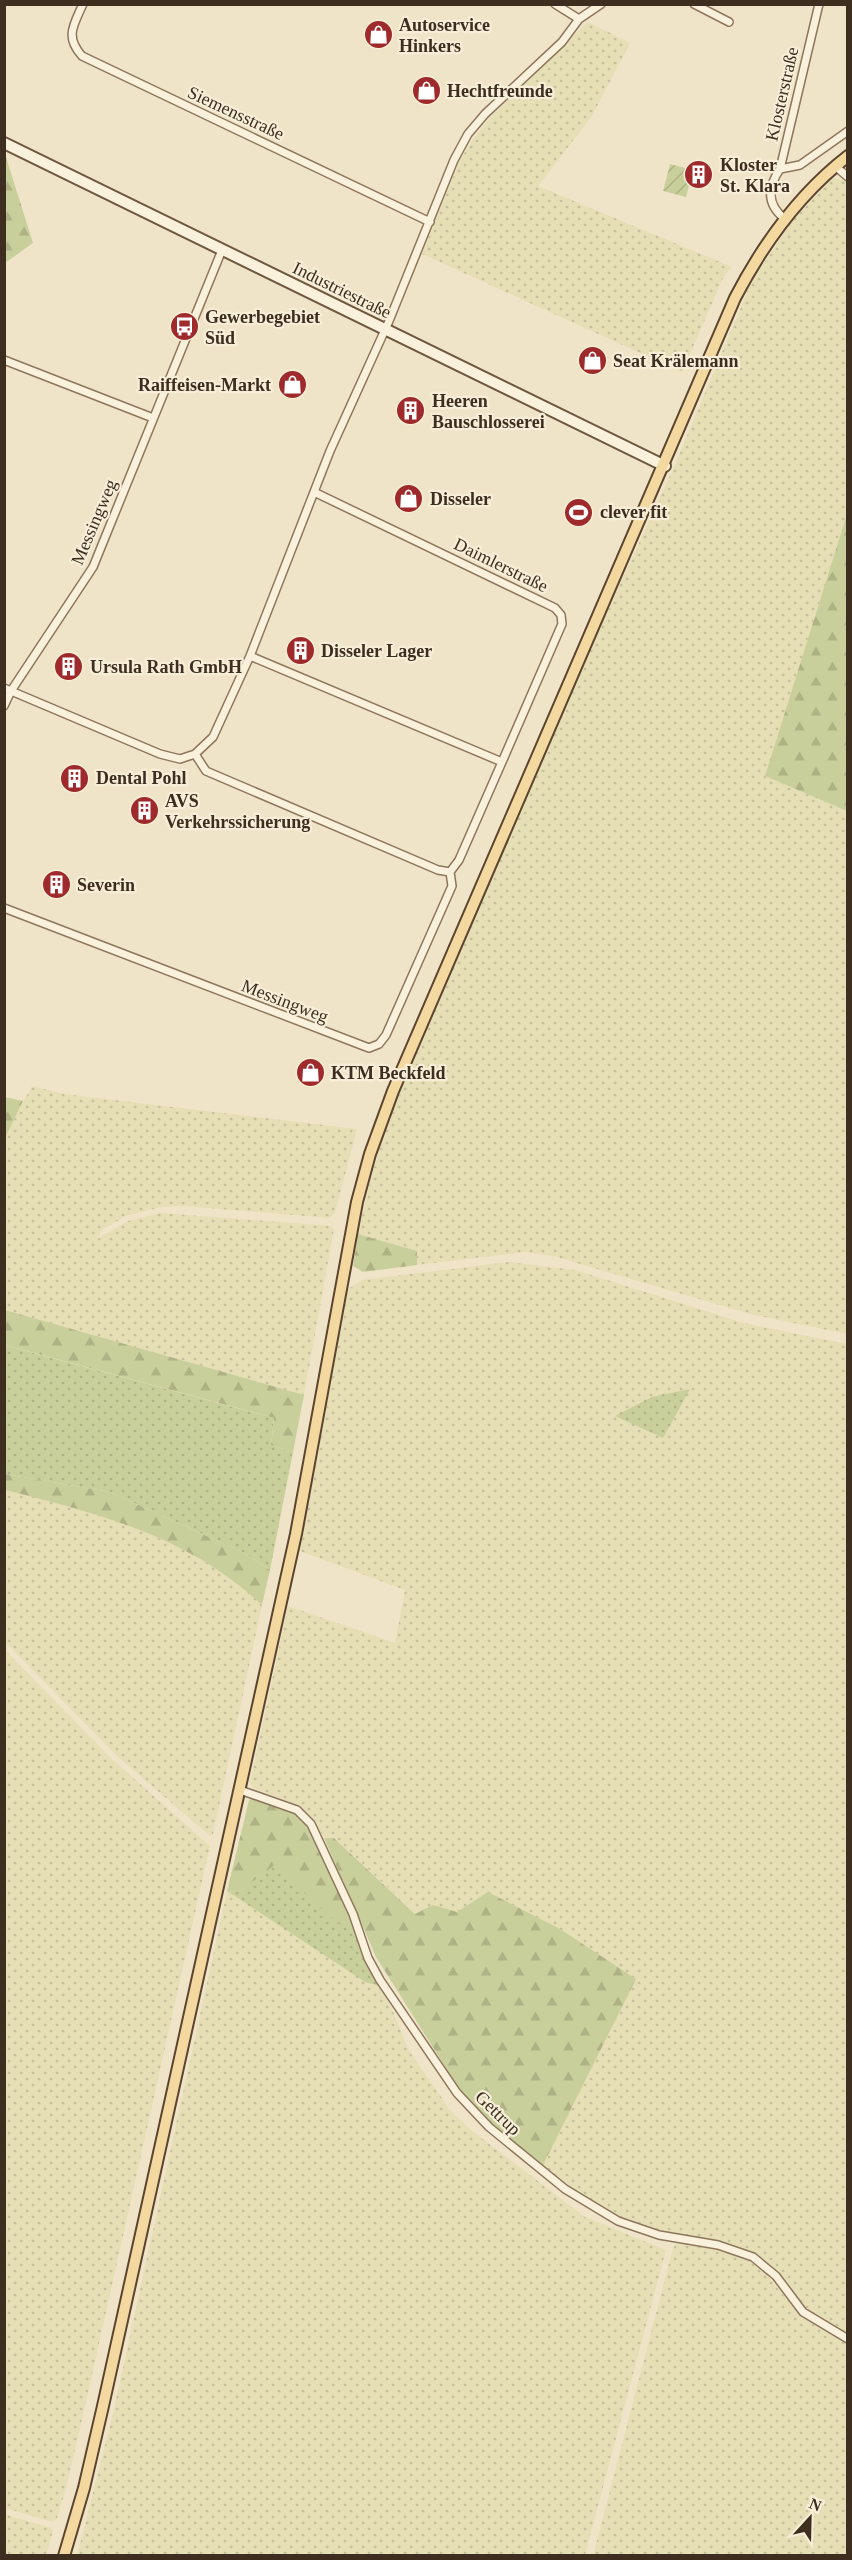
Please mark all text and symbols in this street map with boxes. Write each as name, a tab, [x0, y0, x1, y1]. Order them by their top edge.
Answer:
place label: Autoservice Hinkers	[399, 15, 490, 56]
shop icon: Autoservice Hinkers	[362, 19, 394, 51]
street label: Klosterstraße	[761, 45, 803, 143]
shop icon: Hechtfreunde	[410, 75, 442, 107]
place label: Hechtfreunde	[447, 81, 553, 101]
street label: Siemensstraße	[185, 82, 287, 144]
place label: Kloster St. Klara	[720, 155, 790, 196]
building icon: Kloster St. Klara	[683, 159, 715, 191]
street label: Industriestraße	[290, 258, 394, 322]
place label: Gewerbegebiet Süd	[205, 307, 320, 348]
bus stop icon: Gewerbegebiet Süd	[168, 311, 200, 343]
shop icon: Seat Krälemann	[576, 345, 608, 377]
place label: Seat Krälemann	[613, 351, 739, 371]
shop icon: Raiffeisen-Markt	[276, 369, 308, 401]
place label: Raiffeisen-Markt	[138, 375, 271, 395]
place label: Heeren Bauschlosserei	[432, 391, 545, 432]
building icon: Heeren Bauschlosserei	[395, 395, 427, 427]
street label: Messingweg	[67, 476, 121, 568]
shop icon: Disseler	[393, 483, 425, 515]
place label: Disseler	[430, 489, 491, 509]
sports icon: clever fit	[563, 496, 595, 528]
place label: clever fit	[600, 502, 667, 522]
street label: Daimlerstraße	[451, 534, 551, 596]
building icon: Disseler Lager	[284, 635, 316, 667]
place label: Disseler Lager	[321, 641, 432, 661]
building icon: Ursula Rath GmbH	[53, 651, 85, 683]
place label: Ursula Rath GmbH	[90, 657, 242, 677]
building icon: Dental Pohl	[59, 762, 91, 794]
place label: Dental Pohl	[96, 768, 187, 788]
place label: AVS Verkehrssicherung	[165, 791, 310, 832]
building icon: AVS Verkehrssicherung	[128, 795, 160, 827]
building icon: Severin	[40, 869, 72, 901]
place label: Severin	[77, 875, 135, 895]
street label: Messingweg	[239, 975, 331, 1027]
shop icon: KTM Beckfeld	[294, 1057, 326, 1089]
place label: KTM Beckfeld	[331, 1063, 446, 1083]
street label: Gettrup	[471, 2087, 525, 2139]
north arrow	[780, 2488, 840, 2548]
text: N	[807, 2495, 824, 2515]

